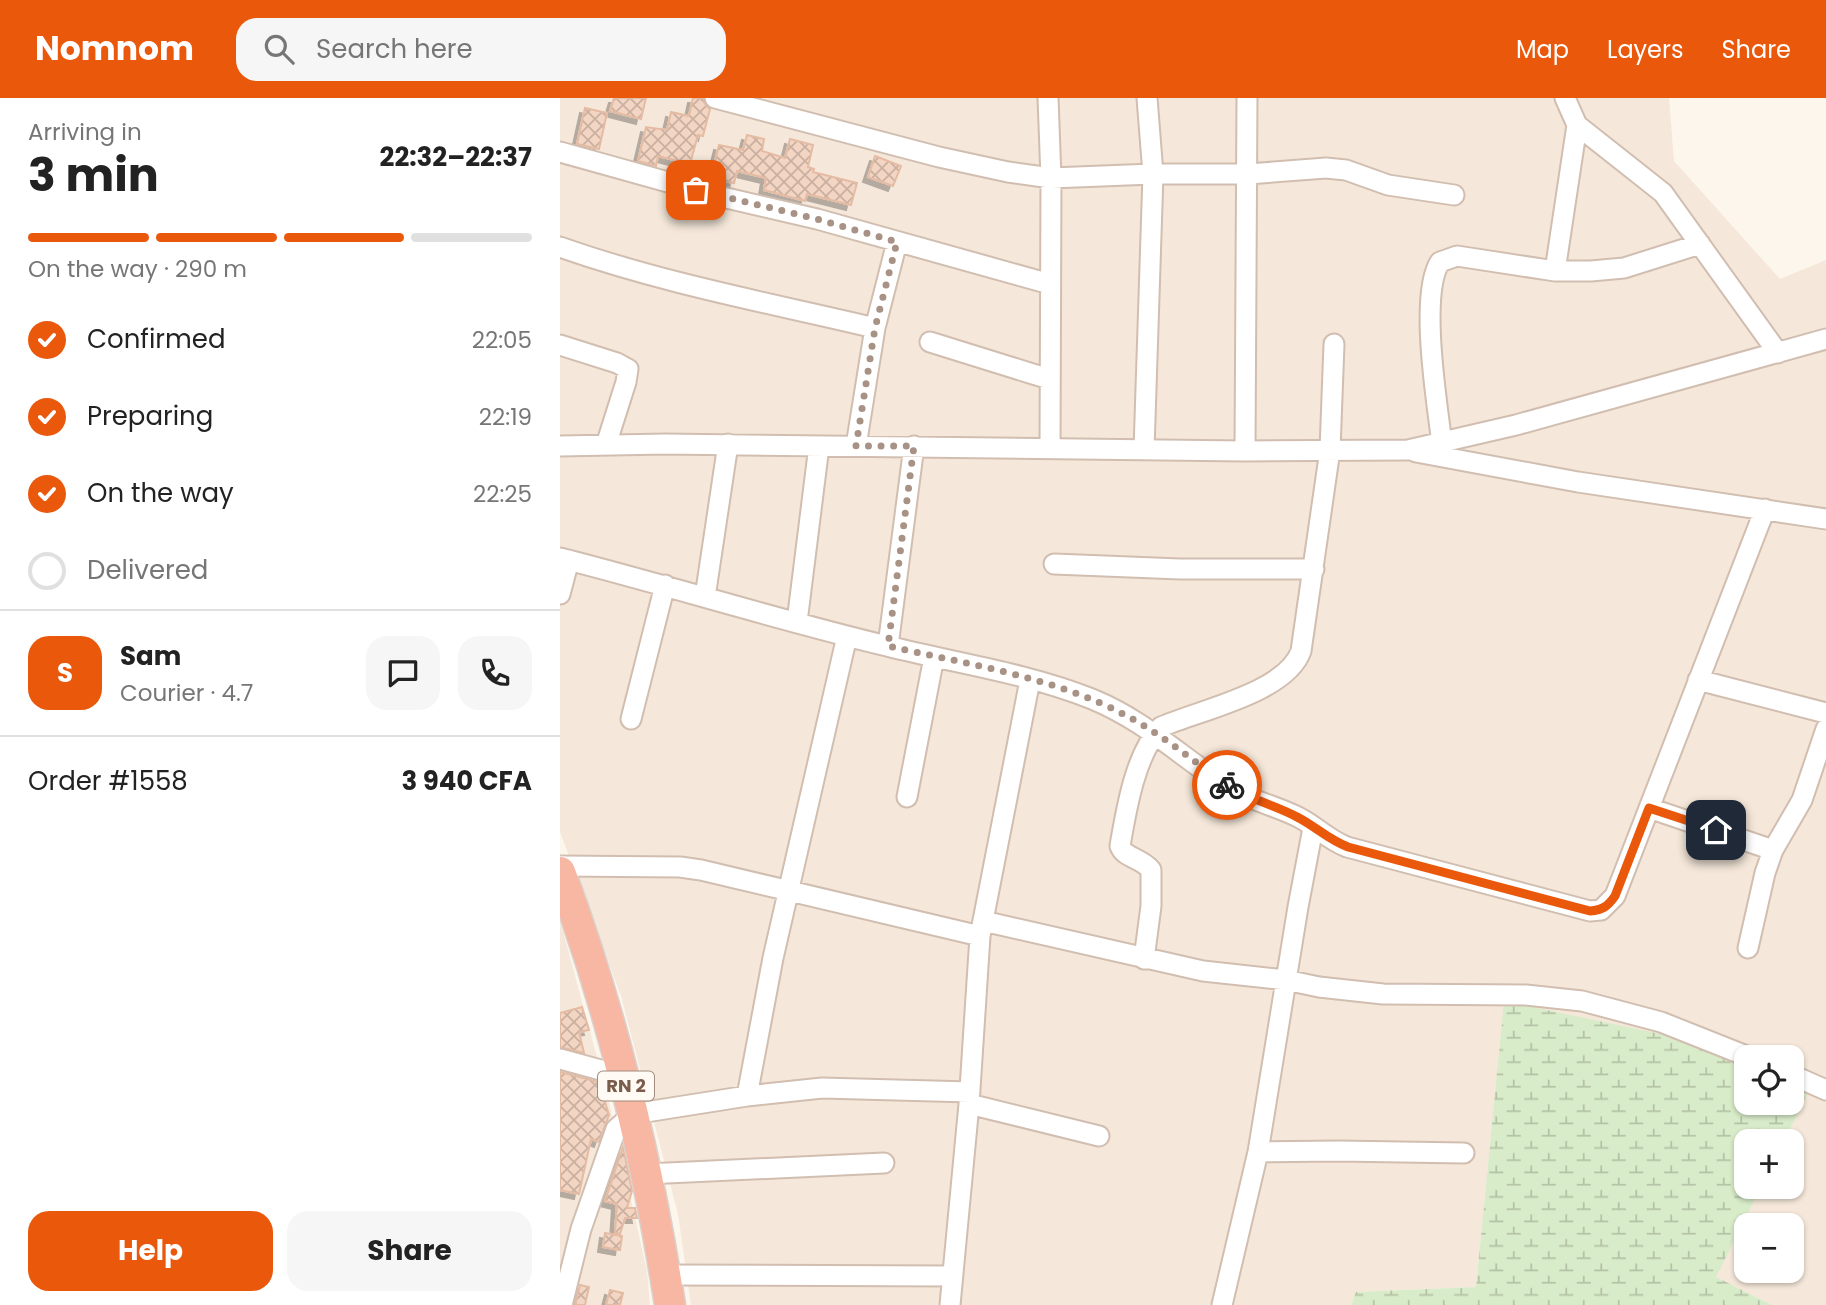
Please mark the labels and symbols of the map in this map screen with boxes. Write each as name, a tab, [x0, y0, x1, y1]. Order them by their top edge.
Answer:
pin	[666, 160, 726, 220]
courier	[1192, 750, 1262, 820]
pin	[1686, 800, 1746, 860]
road number: RN 2	[598, 1071, 654, 1100]

